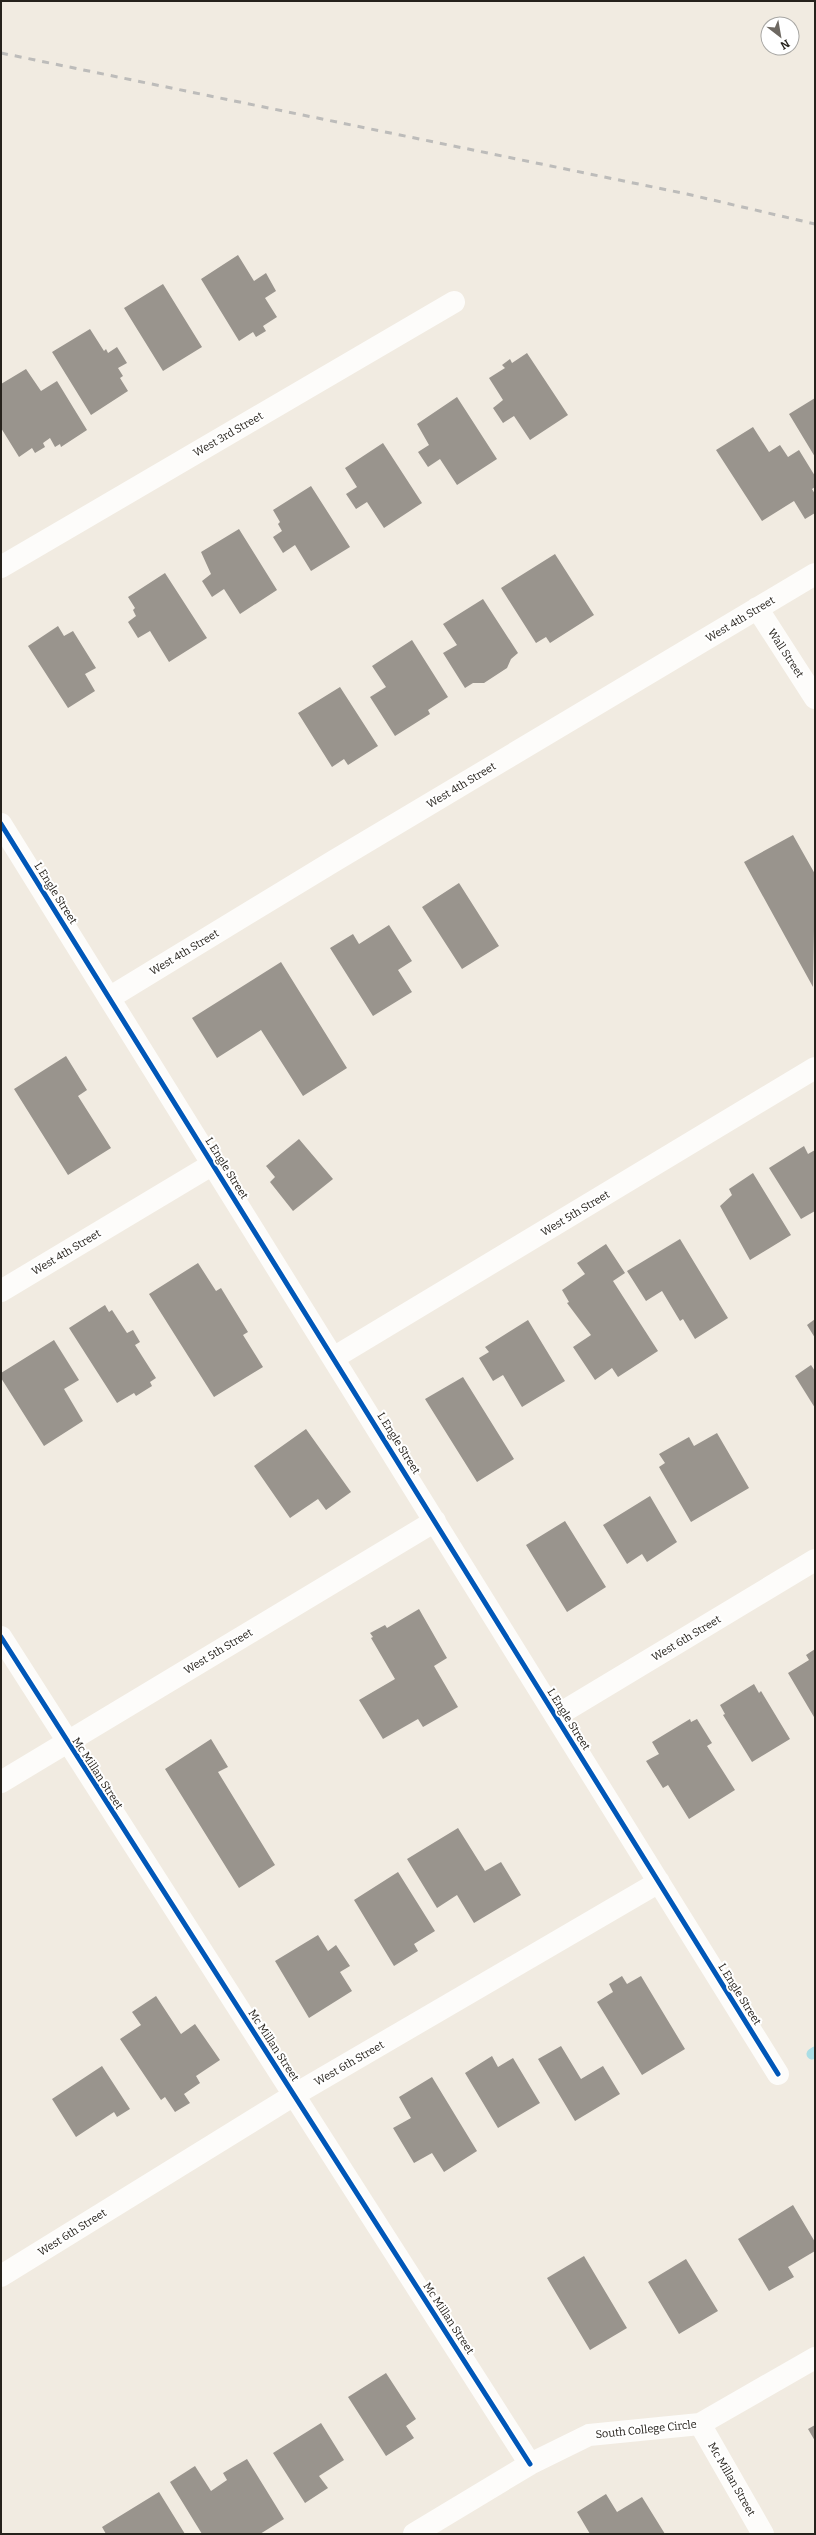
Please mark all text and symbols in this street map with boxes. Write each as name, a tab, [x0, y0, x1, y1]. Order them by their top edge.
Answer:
north arrow	[760, 16, 800, 56]
text: N	[777, 36, 792, 52]
street label: West 3rd Street	[191, 409, 265, 460]
street label: West 4th Street	[703, 594, 777, 645]
street label: Wall Street	[765, 626, 806, 680]
street label: West 4th Street	[424, 760, 498, 811]
street label: L Engle Street	[31, 860, 80, 927]
street label: West 4th Street	[147, 927, 221, 978]
street label: L Engle Street	[202, 1135, 251, 1202]
street label: West 5th Street	[539, 1188, 612, 1239]
street label: West 4th Street	[29, 1227, 103, 1278]
street label: L Engle Street	[374, 1410, 423, 1477]
street label: West 6th Street	[649, 1613, 723, 1664]
street label: West 5th Street	[182, 1626, 255, 1677]
street label: L Engle Street	[544, 1686, 593, 1753]
street label: Mc Millan Street	[70, 1735, 126, 1812]
street label: L Engle Street	[715, 1961, 764, 2028]
street label: Mc Millan Street	[246, 2007, 302, 2084]
street label: West 6th Street	[312, 2038, 386, 2089]
street label: West 6th Street	[36, 2206, 109, 2259]
street label: Mc Millan Street	[421, 2280, 477, 2357]
street label: South College Circle	[595, 2418, 697, 2441]
street label: Mc Millan Street	[705, 2440, 758, 2518]

